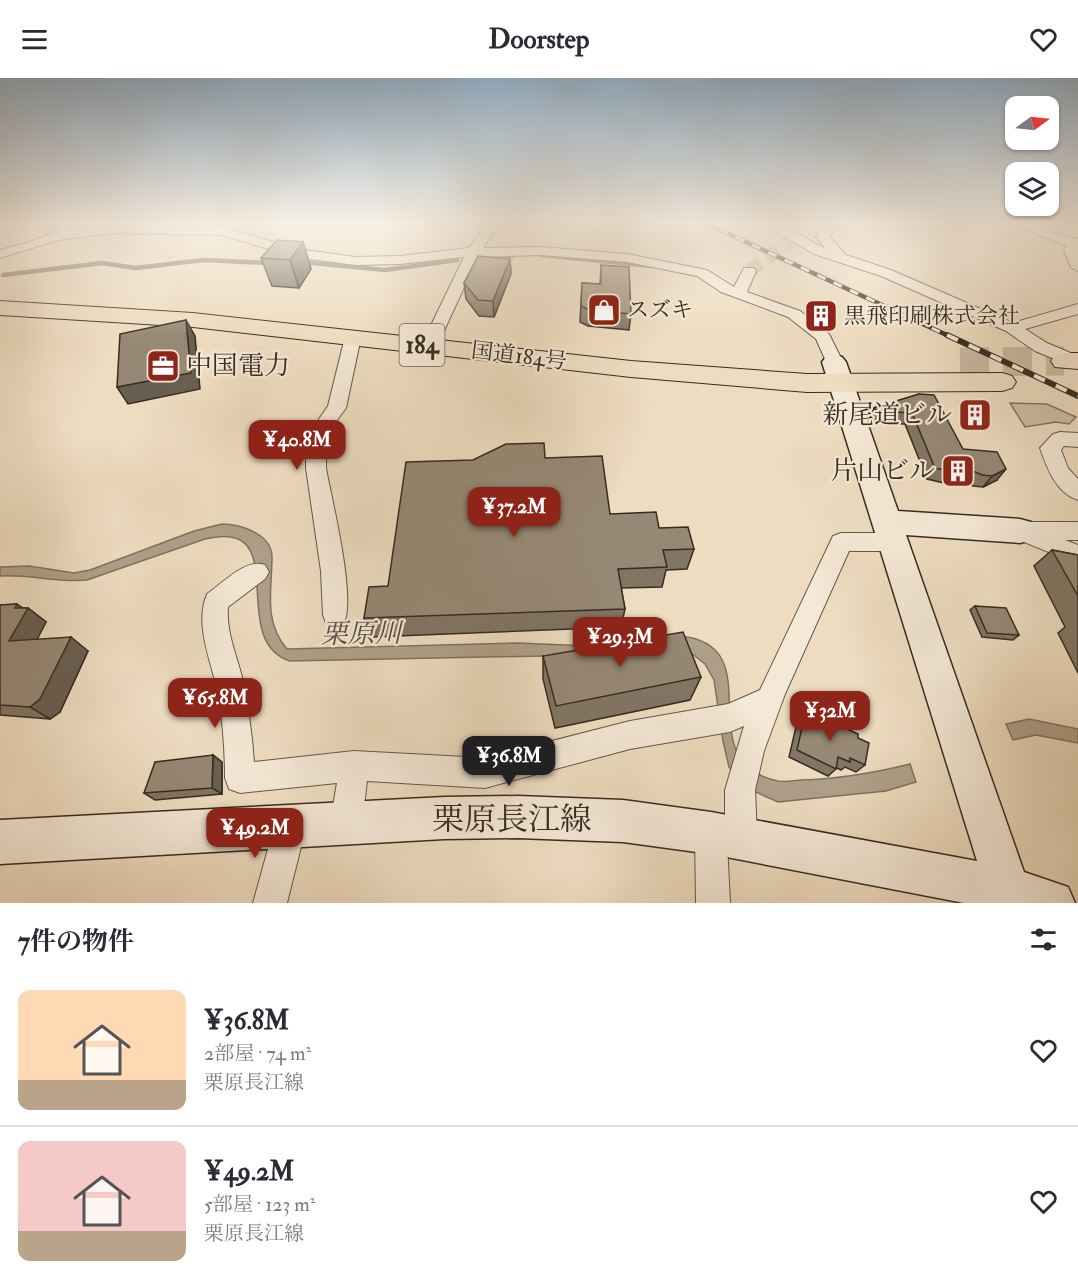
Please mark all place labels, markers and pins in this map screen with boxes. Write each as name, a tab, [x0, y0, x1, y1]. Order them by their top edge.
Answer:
shop icon: スズキ	[586, 292, 622, 328]
place label: スズキ	[627, 296, 693, 324]
building icon: 黒飛印刷株式会社	[803, 298, 839, 334]
place label: 黒飛印刷株式会社	[844, 302, 1020, 330]
office icon: 中国電力	[145, 348, 181, 384]
place label: 中国電力	[186, 350, 290, 382]
building icon: 新尾道ビル	[957, 397, 993, 433]
place label: 新尾道ビル	[822, 399, 952, 431]
pin: ¥40.8M	[248, 420, 346, 471]
building icon: 片山ビル	[940, 453, 976, 489]
place label: 片山ビル	[831, 455, 935, 487]
pin: ¥37.2M	[465, 487, 563, 538]
pin: ¥29.3M	[571, 617, 669, 668]
pin: ¥65.8M	[166, 678, 264, 729]
pin: ¥32M	[794, 691, 866, 742]
pin: ¥36.8M	[460, 736, 558, 787]
pin: ¥49.2M	[206, 808, 304, 859]

